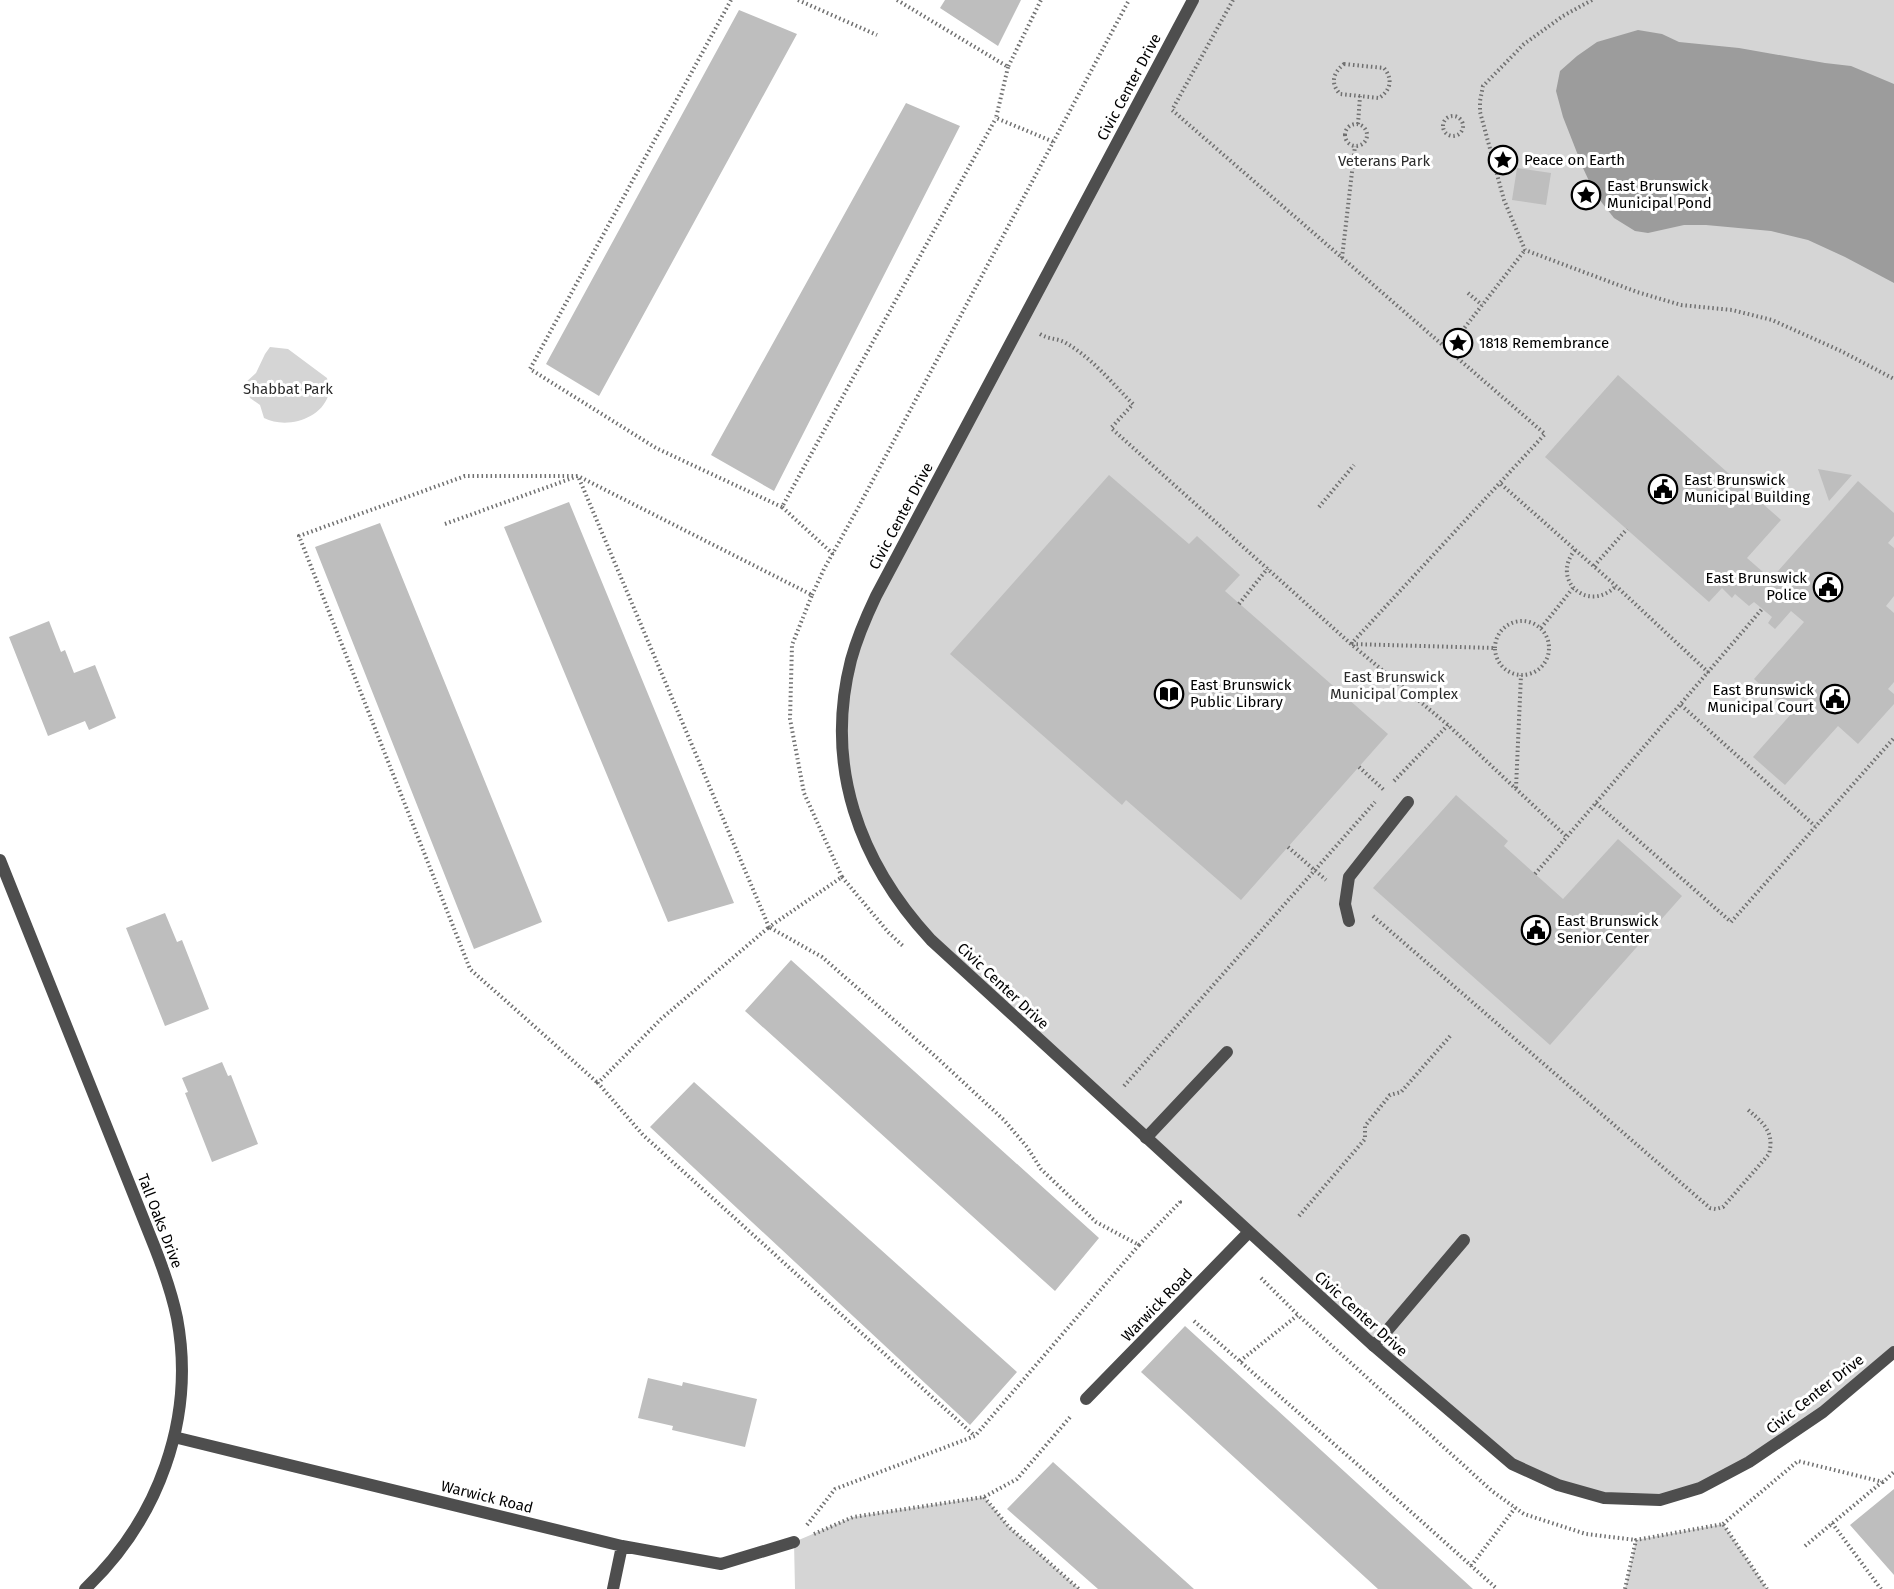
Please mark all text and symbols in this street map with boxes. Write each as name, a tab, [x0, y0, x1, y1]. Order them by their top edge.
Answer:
street label: Civic Center Drive	[1093, 30, 1165, 144]
place icon: Peace on Earth	[1487, 144, 1519, 176]
place label: Peace on Earth	[1524, 151, 1625, 169]
park label: Veterans Park	[1338, 152, 1430, 170]
place label: East Brunswick Municipal Pond	[1607, 177, 1712, 212]
place icon: East Brunswick Municipal Pond	[1570, 179, 1602, 211]
place icon: 1818 Remembrance	[1442, 327, 1474, 359]
place label: 1818 Remembrance	[1479, 334, 1609, 352]
park label: Shabbat Park	[243, 380, 333, 398]
street label: Civic Center Drive	[865, 459, 937, 573]
place label: East Brunswick Municipal Building	[1684, 471, 1810, 506]
public building icon: East Brunswick Municipal Building	[1647, 473, 1679, 505]
place label: East Brunswick Police	[1706, 569, 1807, 604]
public building icon: East Brunswick Police	[1812, 571, 1844, 603]
park label: East Brunswick Municipal Complex	[1330, 668, 1459, 703]
place label: East Brunswick Public Library	[1190, 676, 1292, 711]
library icon: East Brunswick Public Library	[1153, 678, 1185, 710]
place label: East Brunswick Municipal Court	[1707, 681, 1815, 716]
public building icon: East Brunswick Municipal Court	[1819, 683, 1851, 715]
place label: East Brunswick Senior Center	[1557, 912, 1659, 947]
public building icon: East Brunswick Senior Center	[1520, 914, 1552, 946]
street label: Civic Center Drive	[953, 939, 1053, 1033]
street label: Tall Oaks Drive	[134, 1171, 186, 1271]
street label: Warwick Road	[1118, 1265, 1196, 1345]
street label: Civic Center Drive	[1311, 1268, 1411, 1360]
street label: Civic Center Drive	[1763, 1350, 1867, 1438]
street label: Warwick Road	[439, 1477, 535, 1517]

